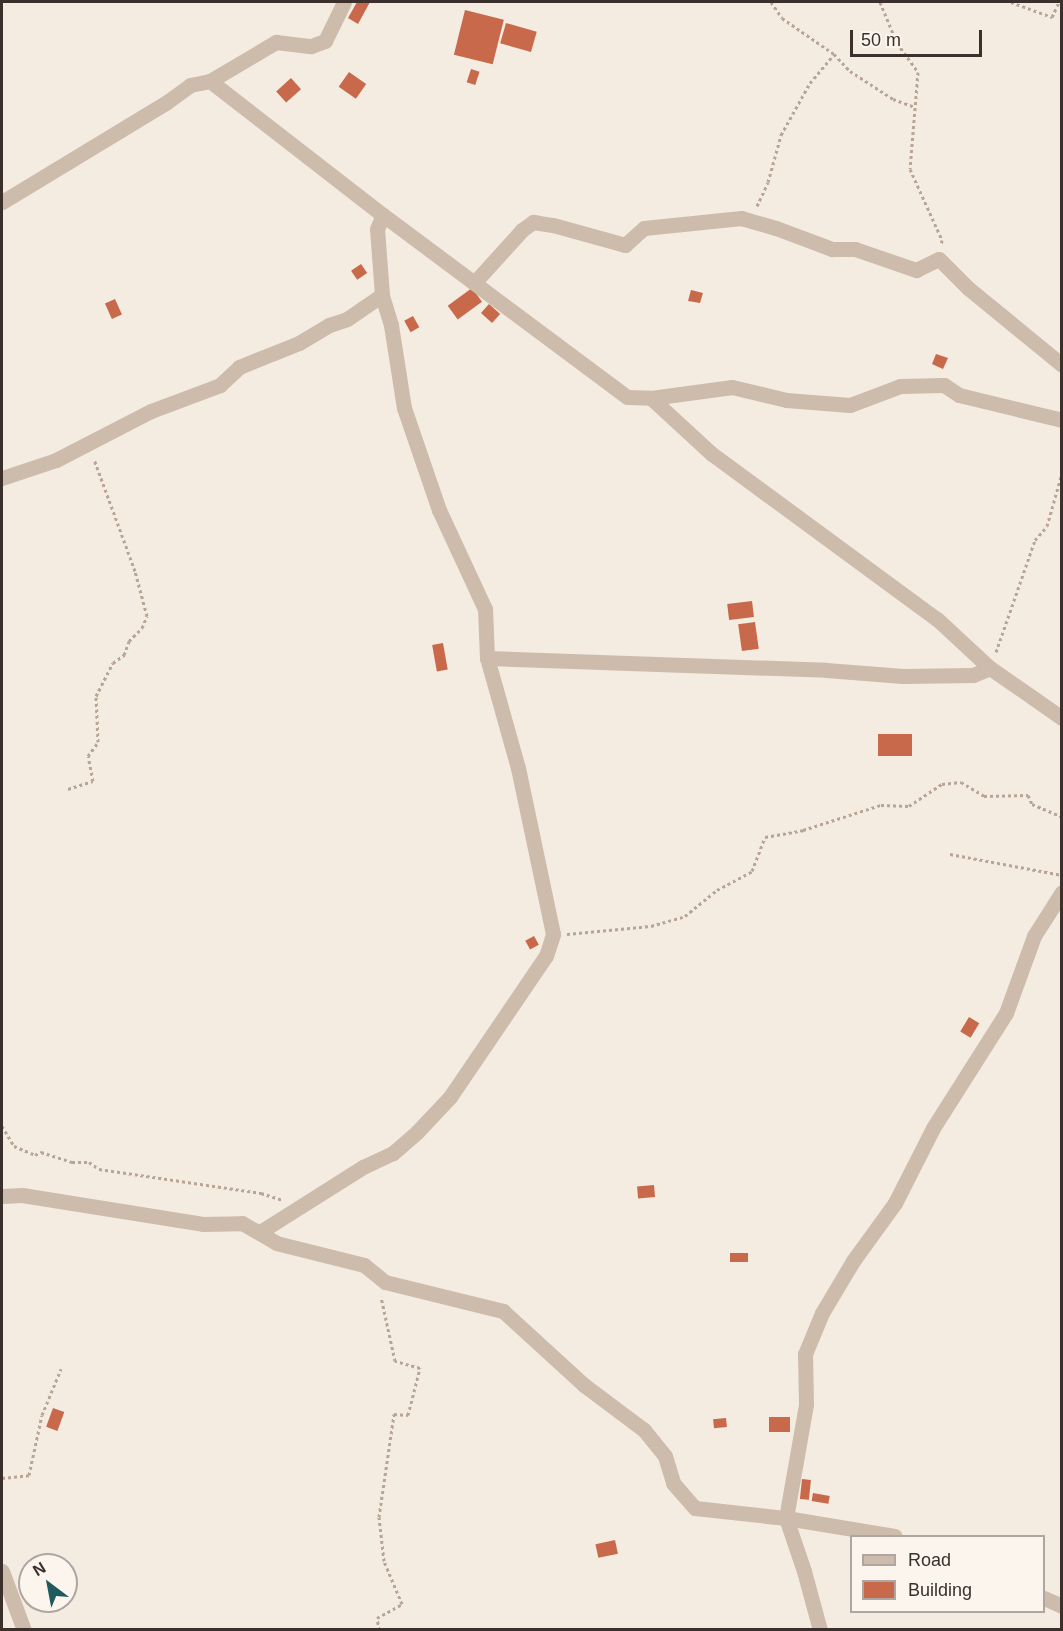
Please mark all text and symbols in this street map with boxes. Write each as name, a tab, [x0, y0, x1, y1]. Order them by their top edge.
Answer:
scale bar	[853, 18, 985, 56]
text: 50 m	[861, 30, 901, 50]
legend	[850, 1535, 1045, 1613]
text: Road	[908, 1550, 951, 1570]
north arrow	[18, 1553, 78, 1613]
text: N	[30, 1559, 49, 1579]
text: Building	[908, 1580, 972, 1600]

